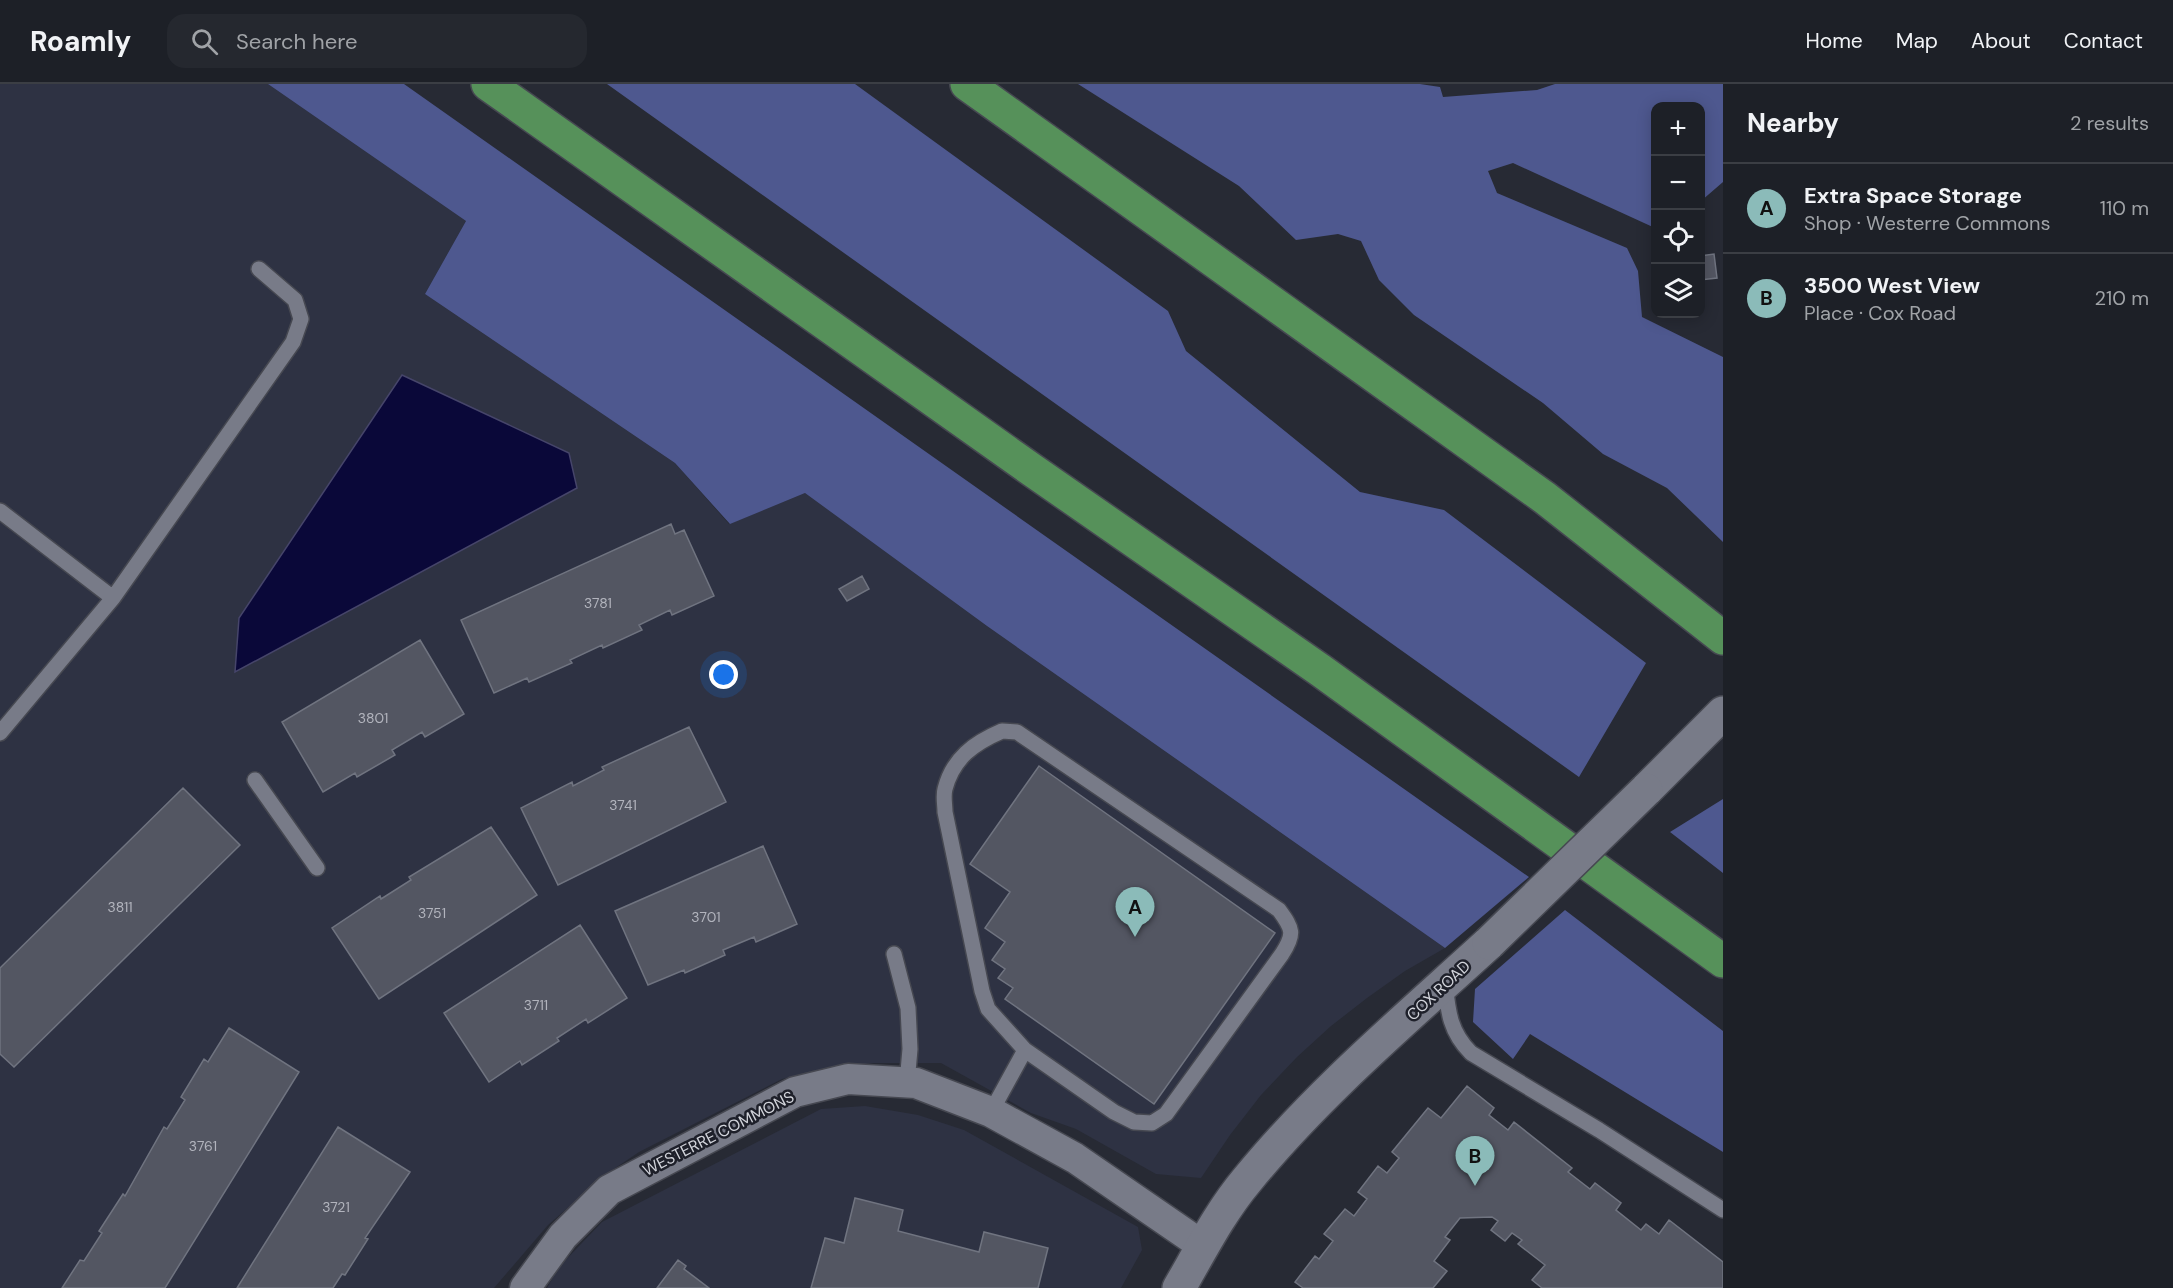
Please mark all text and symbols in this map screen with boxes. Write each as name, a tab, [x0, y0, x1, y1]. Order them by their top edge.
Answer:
search box	[167, 14, 587, 68]
text: Roamly	[30, 23, 131, 60]
icon: search	[188, 25, 221, 58]
text: Search here	[236, 27, 357, 56]
text: Home	[1805, 27, 1863, 55]
text: Map	[1896, 27, 1938, 55]
text: About	[1971, 27, 2031, 55]
text: Contact	[2064, 27, 2143, 55]
map controls	[1651, 102, 1705, 318]
button: +	[1651, 102, 1705, 156]
text: Nearby	[1747, 106, 1839, 140]
text: 2 results	[2070, 110, 2149, 136]
button: −	[1651, 156, 1705, 210]
text: Extra Space Storage	[1804, 181, 2022, 210]
text: A	[1759, 195, 1774, 221]
text: 110 m	[2100, 195, 2149, 221]
button: locate	[1651, 210, 1705, 264]
text: Shop · Westerre Commons	[1804, 210, 2051, 236]
button: layers	[1651, 264, 1705, 318]
text: 3500 West View	[1804, 271, 1980, 300]
text: B	[1760, 285, 1773, 311]
text: 210 m	[2094, 285, 2149, 311]
text: Place · Cox Road	[1804, 300, 1956, 326]
house number: 3781	[584, 594, 612, 612]
your location	[709, 660, 738, 689]
house number: 3801	[358, 709, 388, 727]
house number: 3741	[609, 796, 637, 814]
pin: A	[1116, 888, 1154, 937]
house number: 3811	[107, 898, 133, 916]
house number: 3751	[418, 904, 446, 922]
house number: 3701	[691, 908, 721, 926]
street label: COX ROAD	[1402, 955, 1475, 1025]
house number: 3711	[524, 996, 548, 1014]
street label: WESTERRE COMMONS	[639, 1086, 798, 1181]
pin: B	[1456, 1136, 1494, 1186]
house number: 3761	[189, 1137, 217, 1155]
house number: 3721	[322, 1198, 350, 1216]

